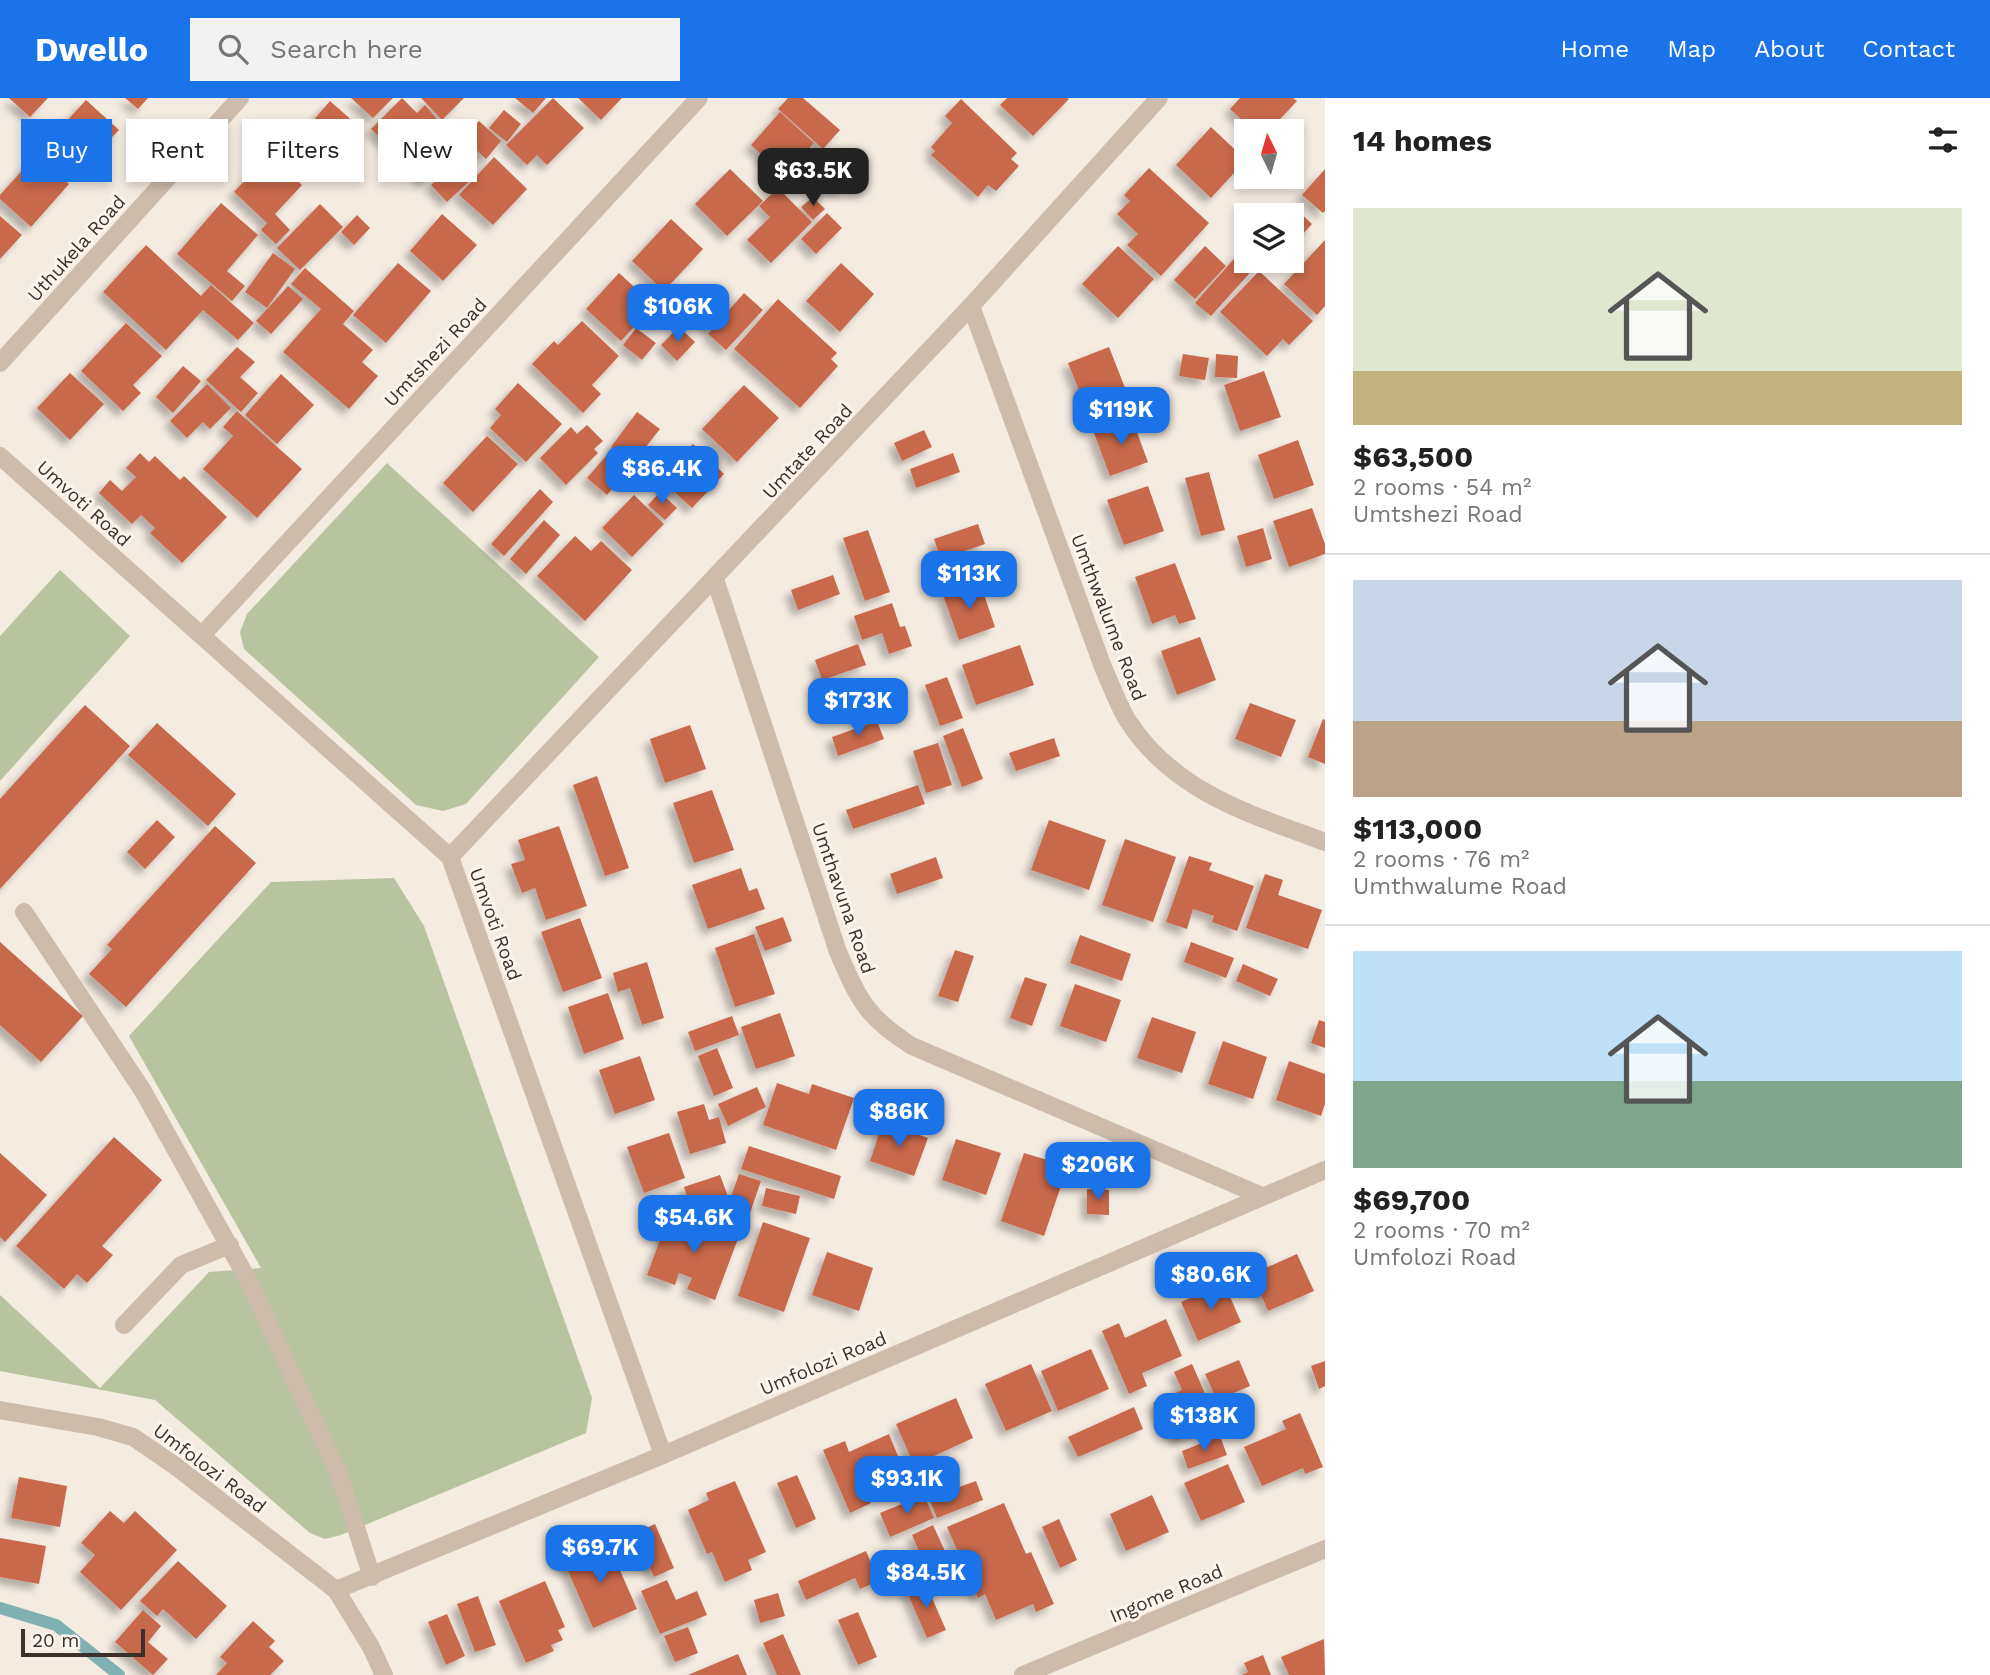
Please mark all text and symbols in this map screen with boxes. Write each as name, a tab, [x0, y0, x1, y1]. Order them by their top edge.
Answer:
search box	[190, 18, 680, 81]
text: Dwello	[35, 30, 148, 69]
icon: search	[214, 30, 252, 68]
text: Search here	[270, 34, 423, 64]
text: Home	[1561, 35, 1629, 63]
text: Map	[1667, 35, 1716, 63]
text: About	[1754, 35, 1824, 63]
text: Contact	[1862, 35, 1955, 63]
chip: Buy	[21, 119, 112, 182]
chip: Rent	[126, 119, 228, 182]
chip: Filters	[242, 119, 364, 182]
chip: New	[378, 119, 477, 182]
north arrow	[1234, 119, 1304, 189]
map controls	[1234, 119, 1304, 273]
icon: filters	[1924, 121, 1962, 159]
text: 14 homes	[1353, 123, 1492, 158]
pin: $63.5K	[756, 148, 870, 208]
text: $63.5K	[774, 157, 852, 184]
street label: Uthukela Road	[23, 190, 130, 306]
button: layers	[1234, 203, 1304, 273]
icon: home	[1595, 253, 1721, 379]
pin: $106K	[629, 285, 727, 344]
street label: Umtshezi Road	[379, 293, 492, 411]
text: $106K	[643, 293, 713, 320]
pin: $119K	[1072, 388, 1170, 447]
text: $119K	[1089, 396, 1153, 423]
street label: Umtate Road	[758, 399, 857, 504]
text: $63,500	[1353, 439, 1473, 474]
pin: $86.4K	[605, 446, 719, 506]
street label: Umvoti Road	[32, 455, 135, 551]
text: $86.4K	[622, 455, 702, 482]
text: 2 rooms · 54 m²	[1353, 474, 1531, 501]
text: Umtshezi Road	[1353, 501, 1523, 528]
street label: Umthwalume Road	[1066, 531, 1151, 704]
pin: $113K	[920, 552, 1018, 611]
text: $113K	[937, 560, 1001, 587]
icon: home	[1595, 625, 1721, 751]
pin: $173K	[809, 678, 907, 738]
text: $173K	[824, 687, 892, 714]
text: $113,000	[1353, 811, 1482, 846]
street label: Umthavuna Road	[807, 820, 880, 977]
text: 2 rooms · 76 m²	[1353, 846, 1529, 873]
street label: Umvoti Road	[465, 865, 527, 984]
text: Umthwalume Road	[1353, 873, 1567, 900]
icon: home	[1595, 996, 1721, 1122]
pin: $86K	[858, 1090, 940, 1149]
text: $86K	[869, 1098, 929, 1125]
pin: $206K	[1049, 1142, 1147, 1202]
text: $206K	[1061, 1151, 1135, 1178]
text: $69,700	[1353, 1182, 1470, 1217]
pin: $54.6K	[637, 1196, 751, 1255]
text: $54.6K	[654, 1204, 734, 1231]
text: 2 rooms · 70 m²	[1353, 1217, 1530, 1244]
text: Umfolozi Road	[1353, 1244, 1516, 1271]
pin: $80.6K	[1154, 1252, 1268, 1312]
text: $80.6K	[1171, 1261, 1251, 1288]
street label: Umfolozi Road	[757, 1326, 890, 1400]
pin: $138K	[1155, 1394, 1253, 1453]
text: $138K	[1170, 1402, 1238, 1429]
street label: Umfolozi Road	[149, 1419, 271, 1518]
pin: $93.1K	[850, 1456, 964, 1516]
text: $93.1K	[871, 1465, 943, 1492]
pin: $69.7K	[543, 1526, 657, 1585]
text: $69.7K	[562, 1534, 638, 1561]
pin: $84.5K	[869, 1550, 983, 1610]
text: $84.5K	[886, 1559, 966, 1586]
street label: Ingome Road	[1106, 1559, 1226, 1628]
scale bar	[21, 1626, 145, 1658]
text: 20 m	[32, 1629, 79, 1652]

